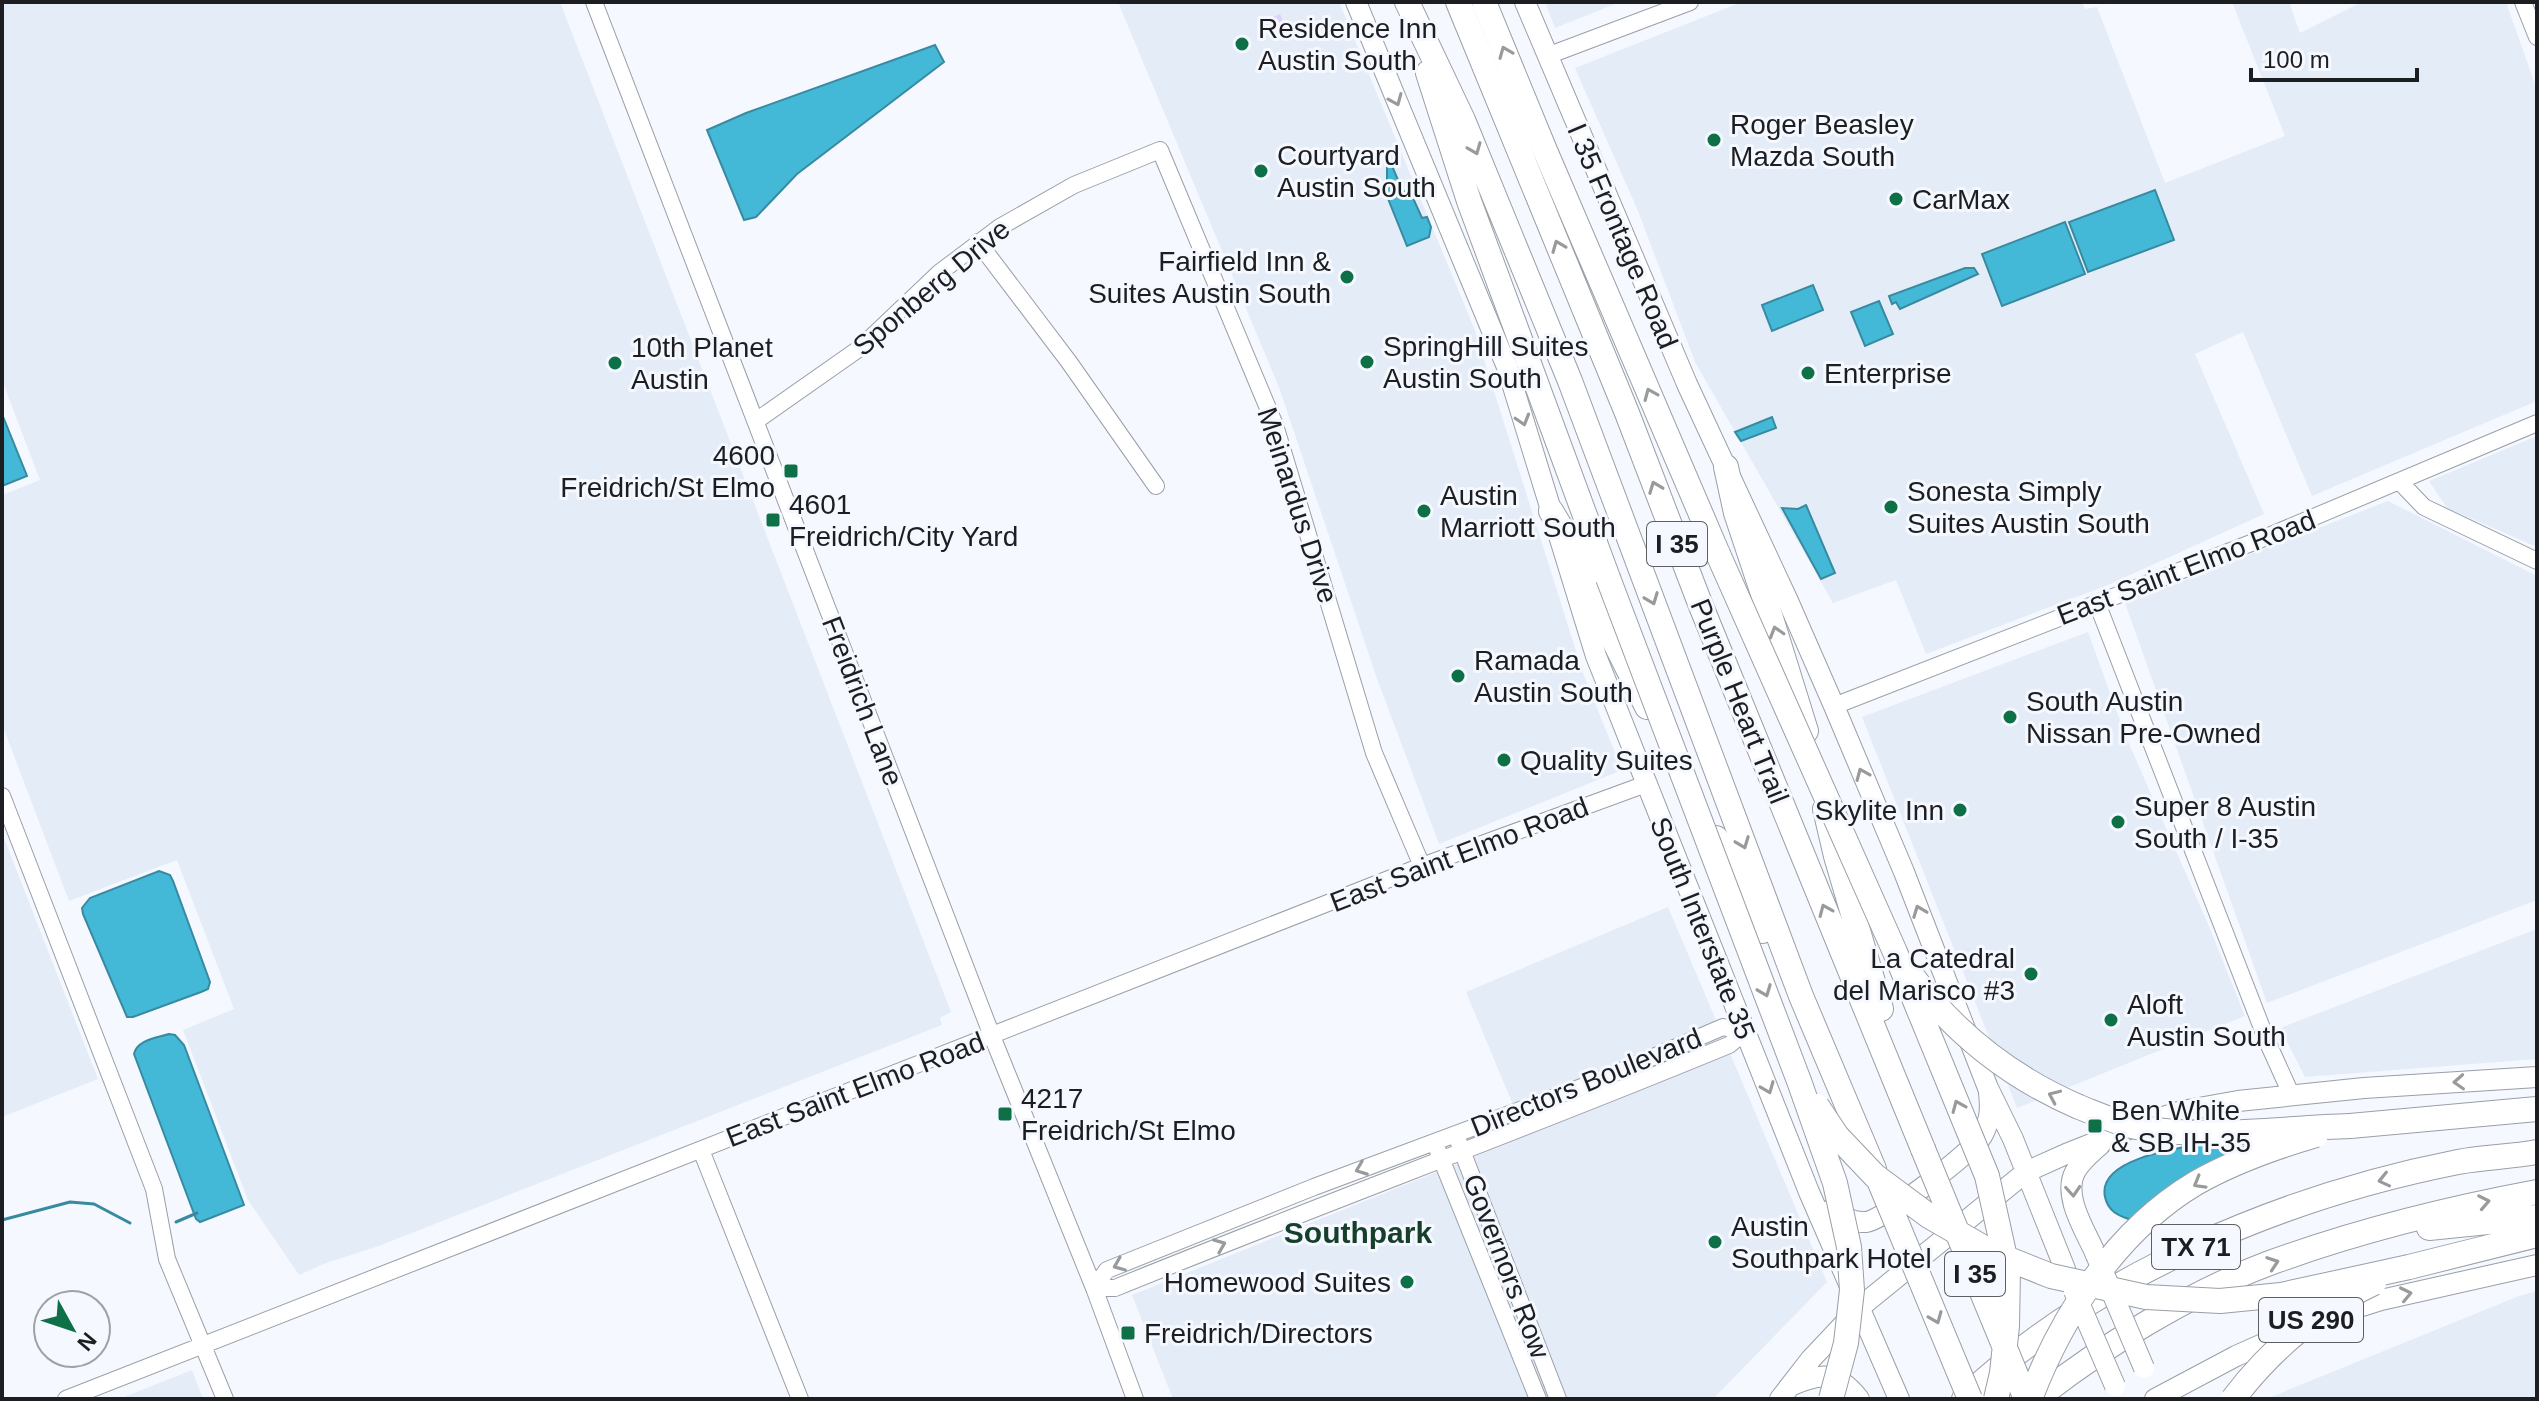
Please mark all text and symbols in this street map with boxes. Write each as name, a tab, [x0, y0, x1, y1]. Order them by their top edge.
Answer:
place label: Residence Inn Austin South	[1258, 13, 1437, 76]
scale bar	[2251, 32, 2417, 82]
marker: Residence Inn Austin South	[1233, 35, 1251, 53]
one-way arrow	[1498, 46, 1514, 60]
text: 100 m	[2263, 46, 2330, 73]
one-way arrow	[1387, 92, 1403, 106]
place label: Roger Beasley Mazda South	[1730, 109, 1914, 172]
street label: I 35 Frontage Road	[1561, 119, 1684, 353]
marker: Roger Beasley Mazda South	[1705, 131, 1723, 149]
place label: Courtyard Austin South	[1277, 140, 1436, 203]
one-way arrow	[1465, 141, 1481, 155]
marker: Courtyard Austin South	[1252, 162, 1270, 180]
place label: CarMax	[1912, 184, 2010, 215]
marker: CarMax	[1887, 190, 1905, 208]
street label: Sponberg Drive	[847, 213, 1016, 362]
one-way arrow	[1551, 240, 1568, 254]
place label: Fairfield Inn & Suites Austin South	[1088, 246, 1331, 309]
marker: Fairfield Inn & Suites Austin South	[1338, 268, 1356, 286]
place label: SpringHill Suites Austin South	[1383, 331, 1588, 394]
place label: 10th Planet Austin	[631, 332, 773, 395]
marker: SpringHill Suites Austin South	[1358, 353, 1376, 371]
marker: 10th Planet Austin	[606, 354, 624, 372]
place label: Enterprise	[1824, 358, 1952, 389]
marker: Enterprise	[1799, 364, 1817, 382]
one-way arrow	[1643, 388, 1659, 402]
street label: Meinardus Drive	[1251, 403, 1344, 607]
one-way arrow	[1514, 412, 1530, 426]
place label: 4600 Freidrich/St Elmo	[560, 440, 775, 503]
marker: 4600 Freidrich/St Elmo	[782, 462, 800, 480]
place label: Sonesta Simply Suites Austin South	[1907, 476, 2150, 539]
place label: Austin Marriott South	[1440, 480, 1616, 543]
one-way arrow	[1648, 481, 1665, 495]
place label: 4601 Freidrich/City Yard	[789, 489, 1018, 552]
marker: Sonesta Simply Suites Austin South	[1882, 498, 1900, 516]
marker: Austin Marriott South	[1415, 502, 1433, 520]
street label: East Saint Elmo Road	[2053, 504, 2320, 631]
marker: 4601 Freidrich/City Yard	[764, 511, 782, 529]
road number: I 35	[1647, 522, 1707, 566]
one-way arrow	[1642, 592, 1659, 606]
street label: Purple Heart Trail	[1684, 594, 1795, 808]
street label: Freidrich Lane	[816, 612, 909, 790]
one-way arrow	[1769, 625, 1785, 639]
place label: Ramada Austin South	[1474, 645, 1633, 708]
marker: Ramada Austin South	[1449, 667, 1467, 685]
place label: South Austin Nissan Pre-Owned	[2026, 686, 2261, 749]
marker: South Austin Nissan Pre-Owned	[2001, 708, 2019, 726]
place label: Quality Suites	[1520, 745, 1693, 776]
marker: Quality Suites	[1495, 751, 1513, 769]
one-way arrow	[1856, 768, 1872, 782]
street label: East Saint Elmo Road	[1326, 791, 1593, 918]
place label: Super 8 Austin South / I-35	[2134, 791, 2316, 854]
place label: Skylite Inn	[1815, 795, 1944, 826]
marker: Skylite Inn	[1951, 801, 1969, 819]
street label: South Interstate 35	[1644, 813, 1761, 1044]
marker: Super 8 Austin South / I-35	[2109, 813, 2127, 831]
one-way arrow	[1733, 835, 1750, 849]
one-way arrow	[1819, 904, 1835, 918]
one-way arrow	[1912, 905, 1929, 919]
place label: La Catedral del Marisco #3	[1833, 943, 2015, 1006]
marker: La Catedral del Marisco #3	[2022, 965, 2040, 983]
one-way arrow	[1755, 983, 1772, 997]
place label: Aloft Austin South	[2127, 989, 2286, 1052]
marker: Aloft Austin South	[2102, 1011, 2120, 1029]
street label: Directors Boulevard	[1466, 1022, 1706, 1143]
street label: East Saint Elmo Road	[722, 1026, 989, 1153]
one-way arrow	[2452, 1073, 2465, 1090]
one-way arrow	[1758, 1080, 1775, 1094]
place label: 4217 Freidrich/St Elmo	[1021, 1083, 1236, 1146]
one-way arrow	[2047, 1089, 2062, 1105]
place label: Ben White & SB IH-35	[2111, 1095, 2251, 1158]
one-way arrow	[1952, 1100, 1968, 1114]
marker: 4217 Freidrich/St Elmo	[996, 1105, 1014, 1123]
marker: Ben White & SB IH-35	[2086, 1117, 2104, 1135]
one-way arrow	[1355, 1159, 1369, 1176]
street label: Governors Row	[1457, 1170, 1556, 1363]
one-way arrow	[2377, 1171, 2391, 1188]
one-way arrow	[2193, 1173, 2208, 1189]
one-way arrow	[2064, 1184, 2081, 1197]
one-way arrow	[2477, 1194, 2490, 1211]
place label: Austin Southpark Hotel	[1731, 1211, 1932, 1274]
district label: Southpark	[1284, 1216, 1432, 1249]
road number: TX 71	[2152, 1225, 2240, 1269]
marker: Austin Southpark Hotel	[1706, 1233, 1724, 1251]
one-way arrow	[1212, 1239, 1226, 1255]
road number: I 35	[1945, 1252, 2005, 1296]
one-way arrow	[1113, 1255, 1127, 1271]
one-way arrow	[2265, 1256, 2279, 1273]
place label: Homewood Suites	[1164, 1267, 1391, 1298]
marker: Homewood Suites	[1398, 1273, 1416, 1291]
one-way arrow	[2399, 1286, 2413, 1303]
north arrow	[32, 1289, 112, 1369]
road number: US 290	[2259, 1298, 2363, 1342]
one-way arrow	[1927, 1310, 1943, 1324]
place label: Freidrich/Directors	[1144, 1318, 1373, 1349]
marker: Freidrich/Directors	[1119, 1324, 1137, 1342]
text: N	[72, 1327, 102, 1356]

